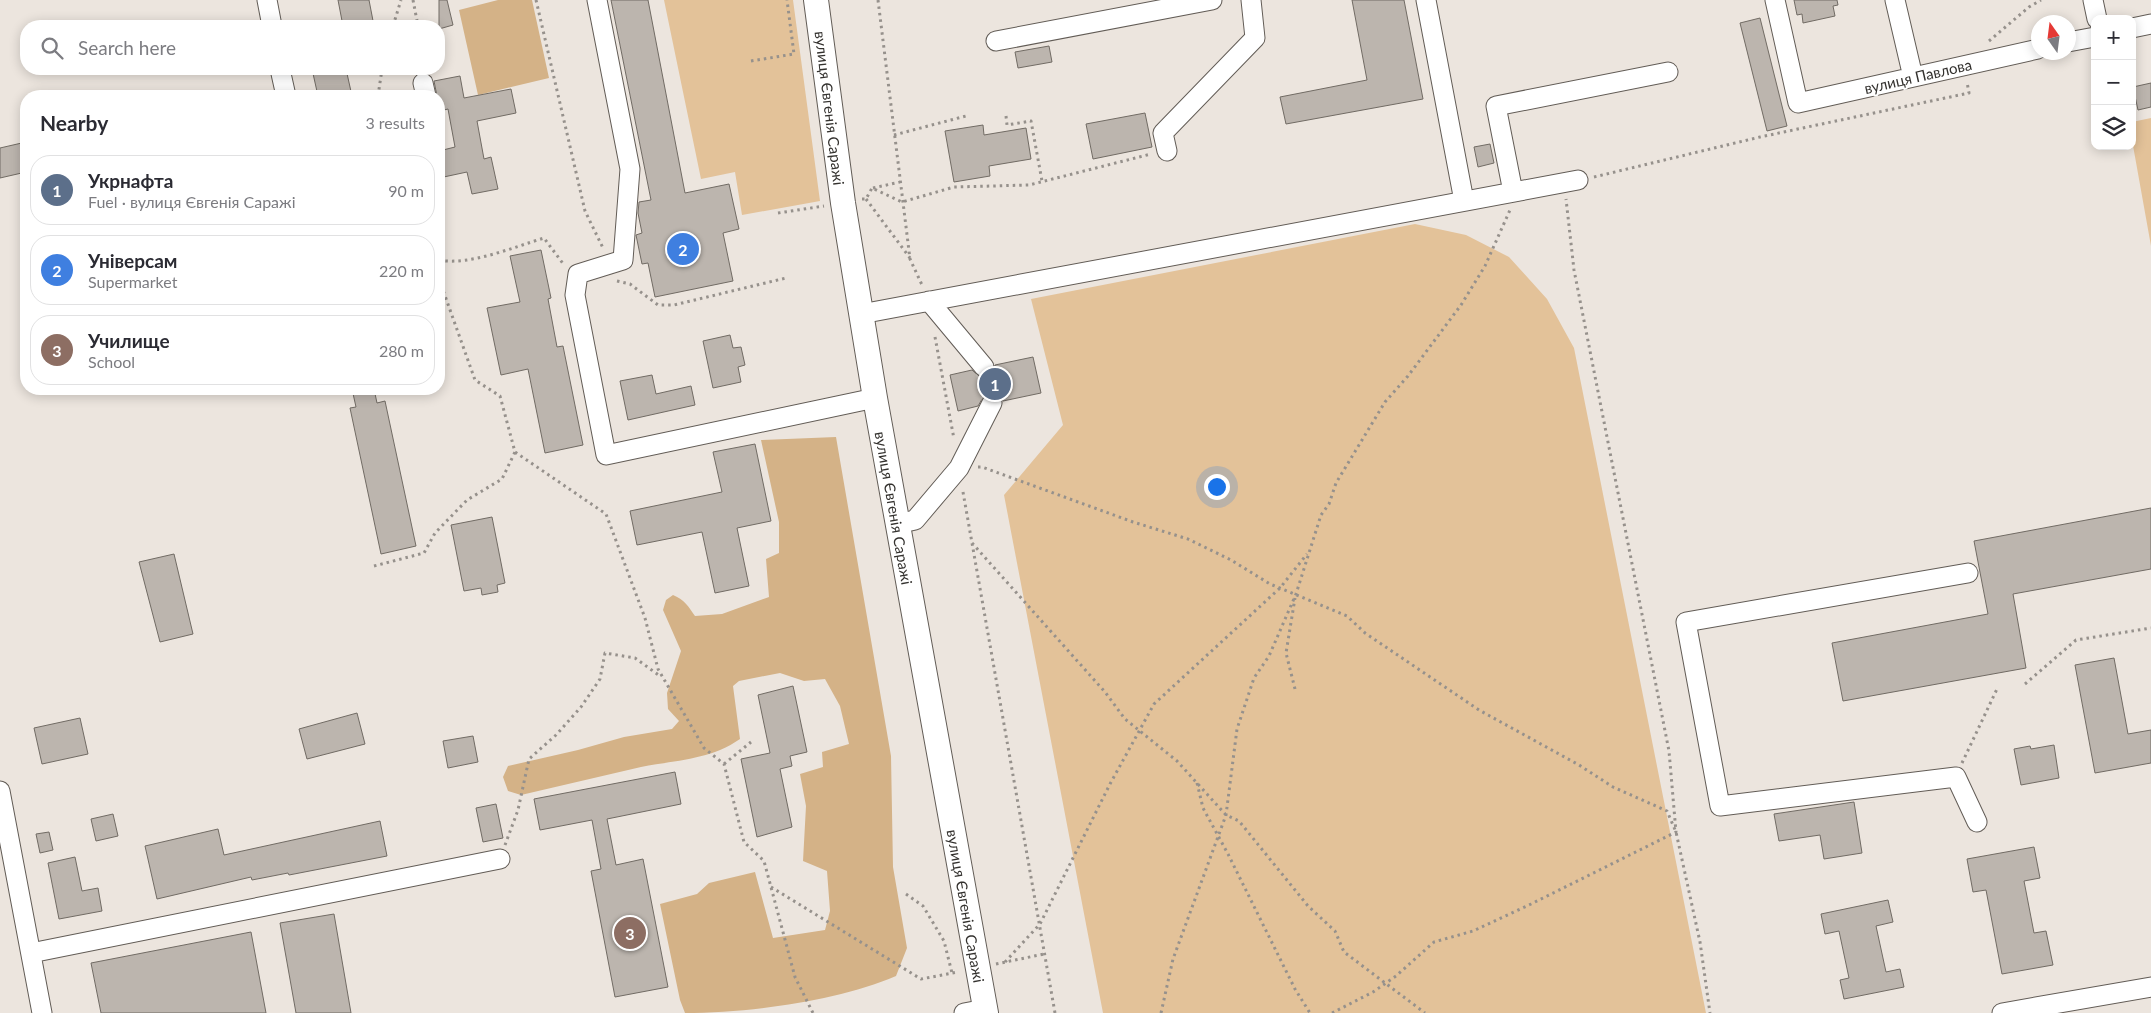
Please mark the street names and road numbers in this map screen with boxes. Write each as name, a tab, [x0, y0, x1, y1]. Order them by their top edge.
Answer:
street label: вулиця Євгенія Саражі	[812, 30, 848, 186]
street label: вулиця Павлова	[1862, 55, 1974, 97]
street label: вулиця Євгенія Саражі	[872, 430, 916, 586]
street label: вулиця Євгенія Саражі	[944, 828, 988, 984]

